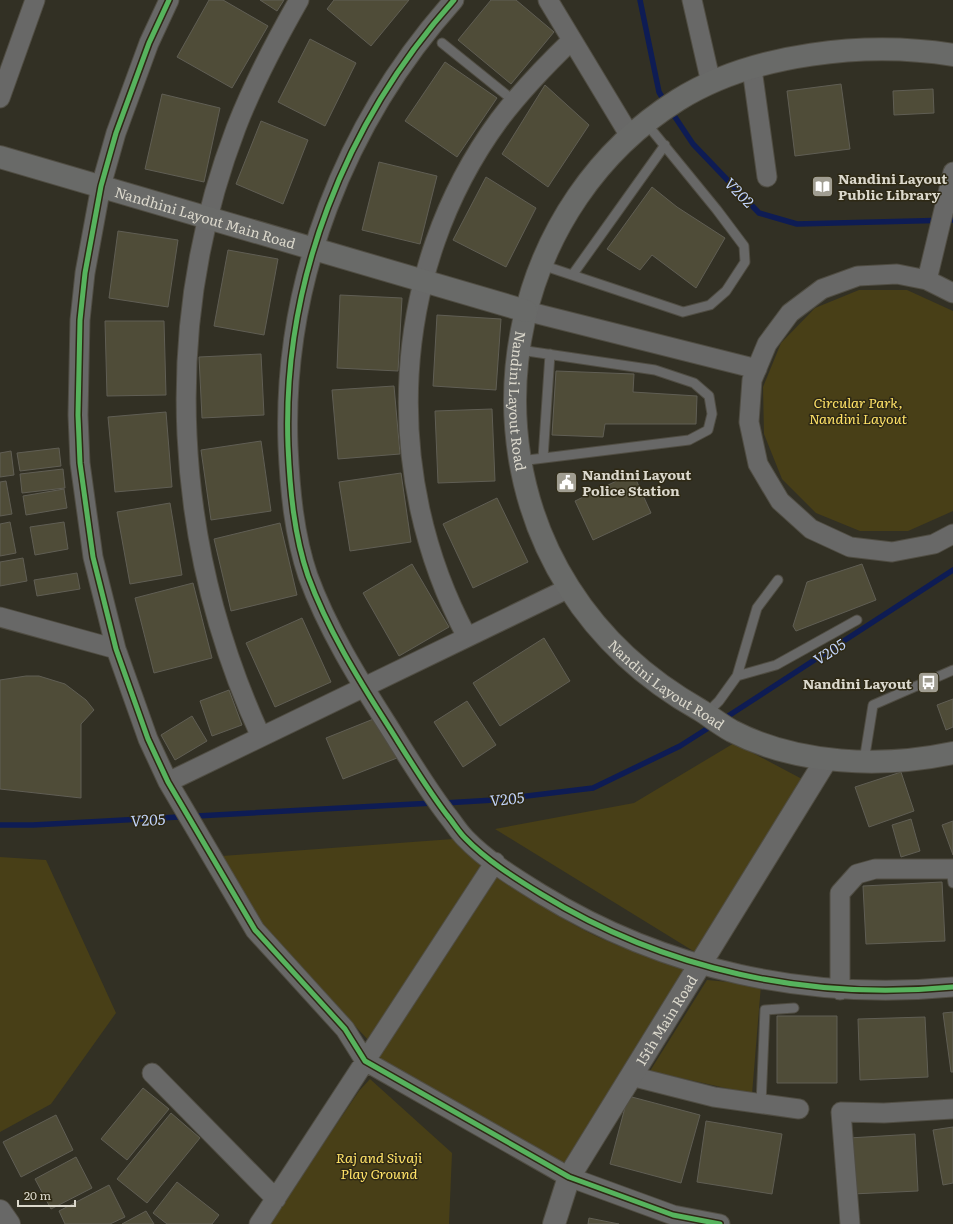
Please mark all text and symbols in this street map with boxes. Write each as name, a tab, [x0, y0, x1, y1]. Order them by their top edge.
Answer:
place label: Nandini Layout Public Library	[838, 168, 948, 204]
water label: V202	[720, 172, 760, 213]
library icon: Nandini Layout Public Library	[809, 173, 835, 199]
street label: Nandhini Layout Main Road	[113, 181, 299, 253]
street label: Nandini Layout Road	[505, 329, 532, 473]
park label: Circular Park, Nandini Layout	[809, 392, 907, 428]
place label: Nandini Layout Police Station	[582, 464, 692, 500]
public building icon: Nandini Layout Police Station	[553, 469, 579, 495]
water label: V205	[808, 632, 850, 670]
street label: Nandini Layout Road	[604, 635, 729, 734]
bus stop icon: Nandini Layout	[915, 670, 941, 696]
place label: Nandini Layout	[803, 673, 913, 693]
water label: V205	[489, 785, 526, 811]
water label: V205	[130, 807, 166, 831]
street label: 15th Main Road	[630, 970, 702, 1069]
park label: Raj and Sivaji Play Ground	[336, 1147, 423, 1183]
scale bar	[18, 1182, 75, 1208]
text: 20 m	[24, 1186, 51, 1204]

